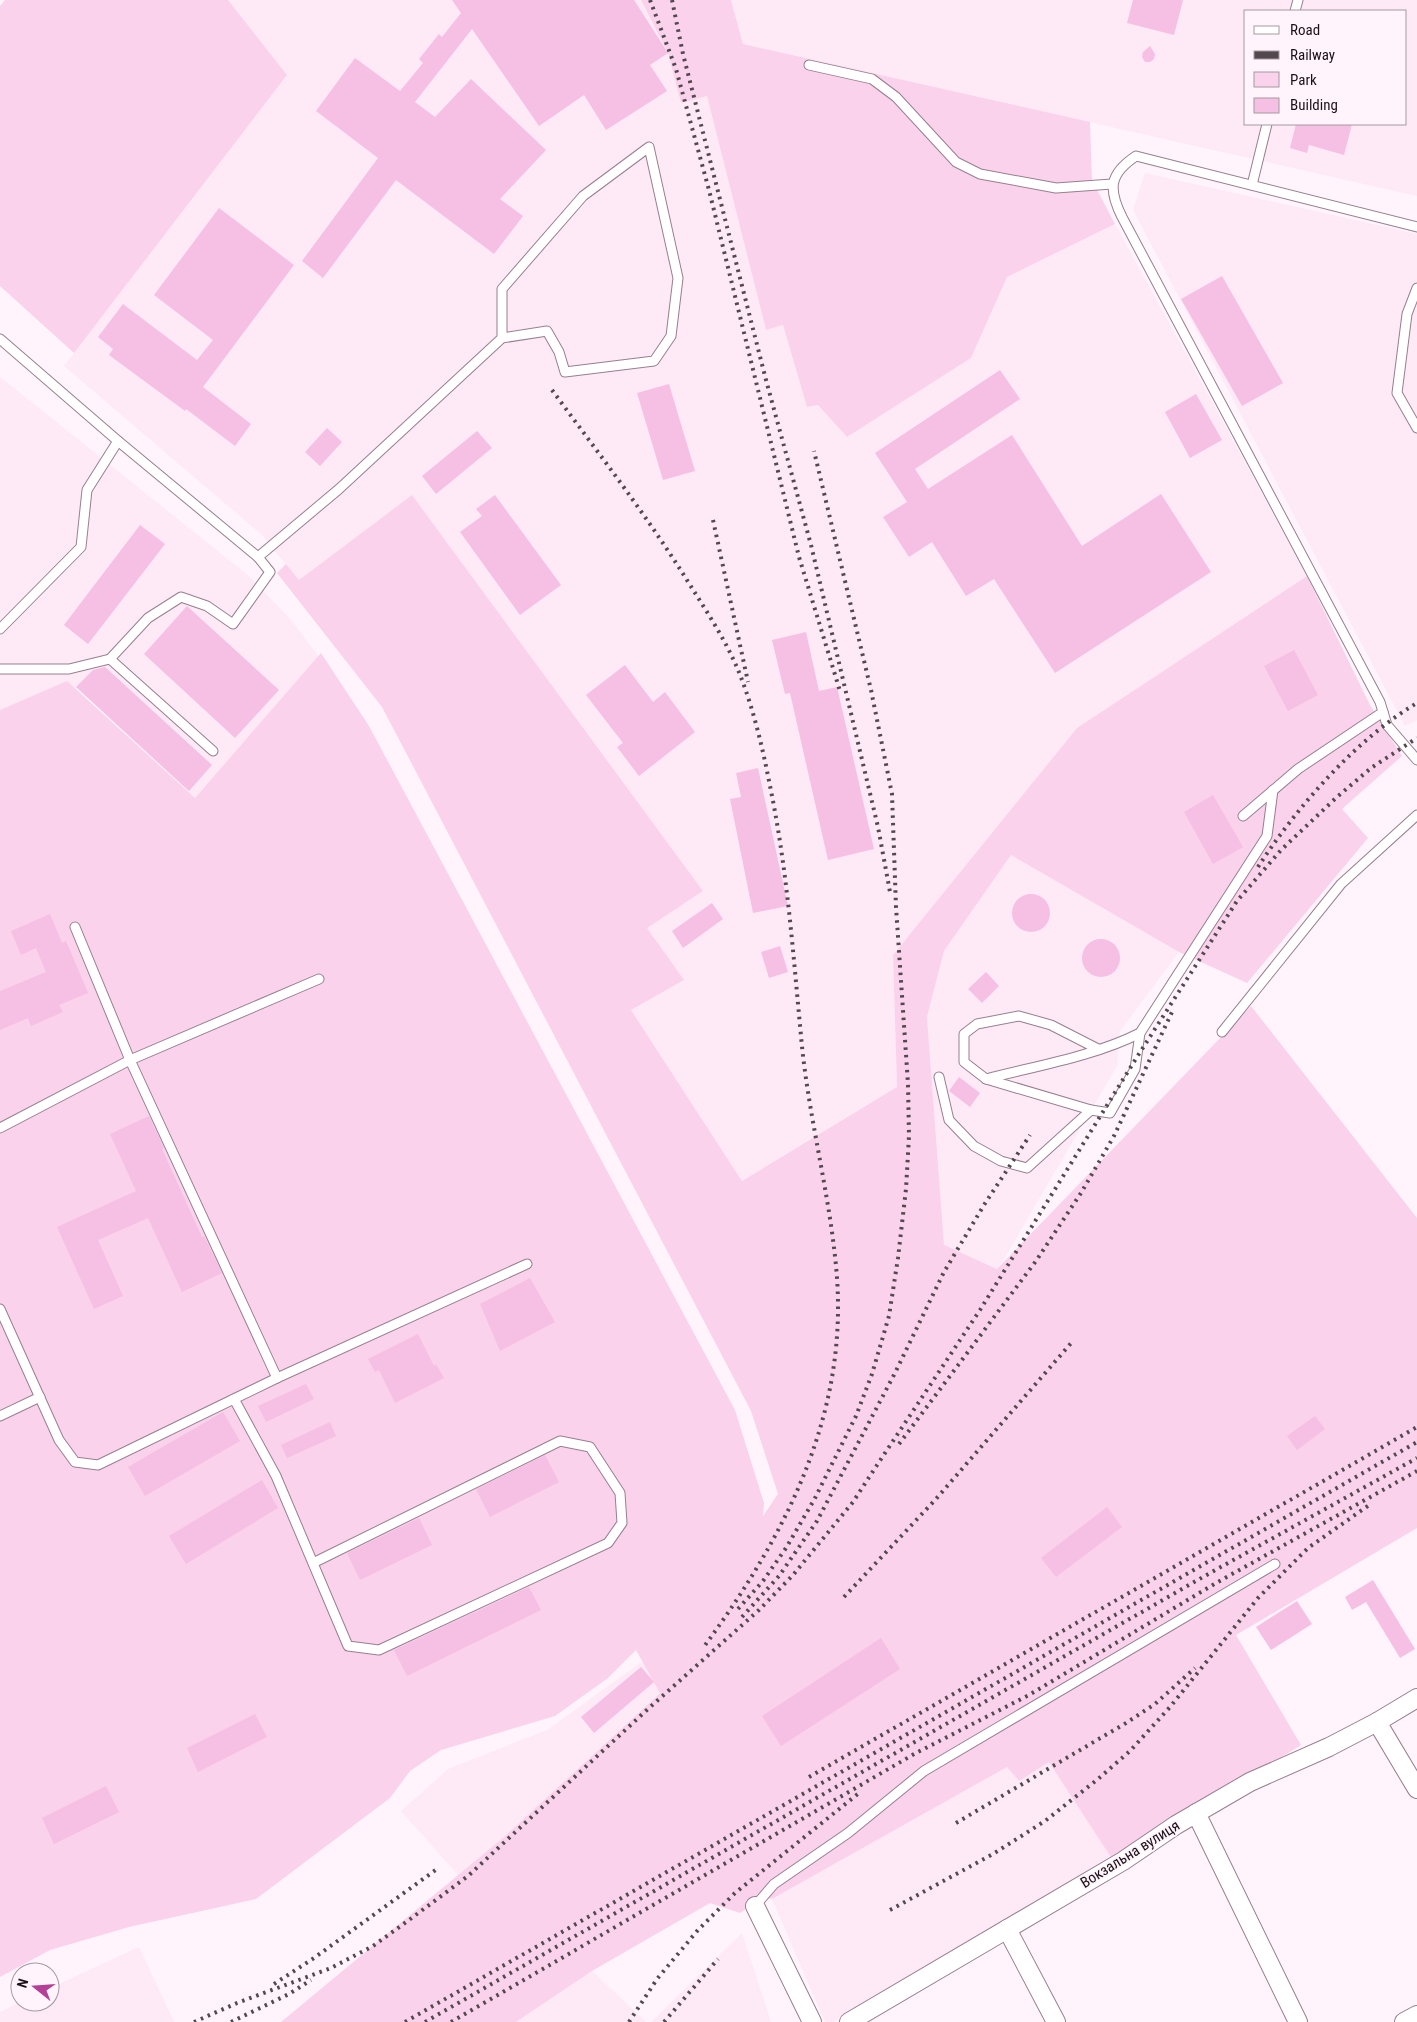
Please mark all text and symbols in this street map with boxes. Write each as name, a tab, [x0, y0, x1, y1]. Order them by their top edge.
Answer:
legend	[1244, 10, 1407, 125]
text: Road	[1290, 21, 1320, 39]
text: Railway	[1290, 46, 1335, 64]
text: Park	[1290, 71, 1317, 89]
text: Building	[1290, 96, 1338, 114]
street label: Вокзальна вулиця	[1077, 1816, 1183, 1892]
north arrow	[10, 1962, 60, 2012]
text: N	[14, 1977, 31, 1990]

